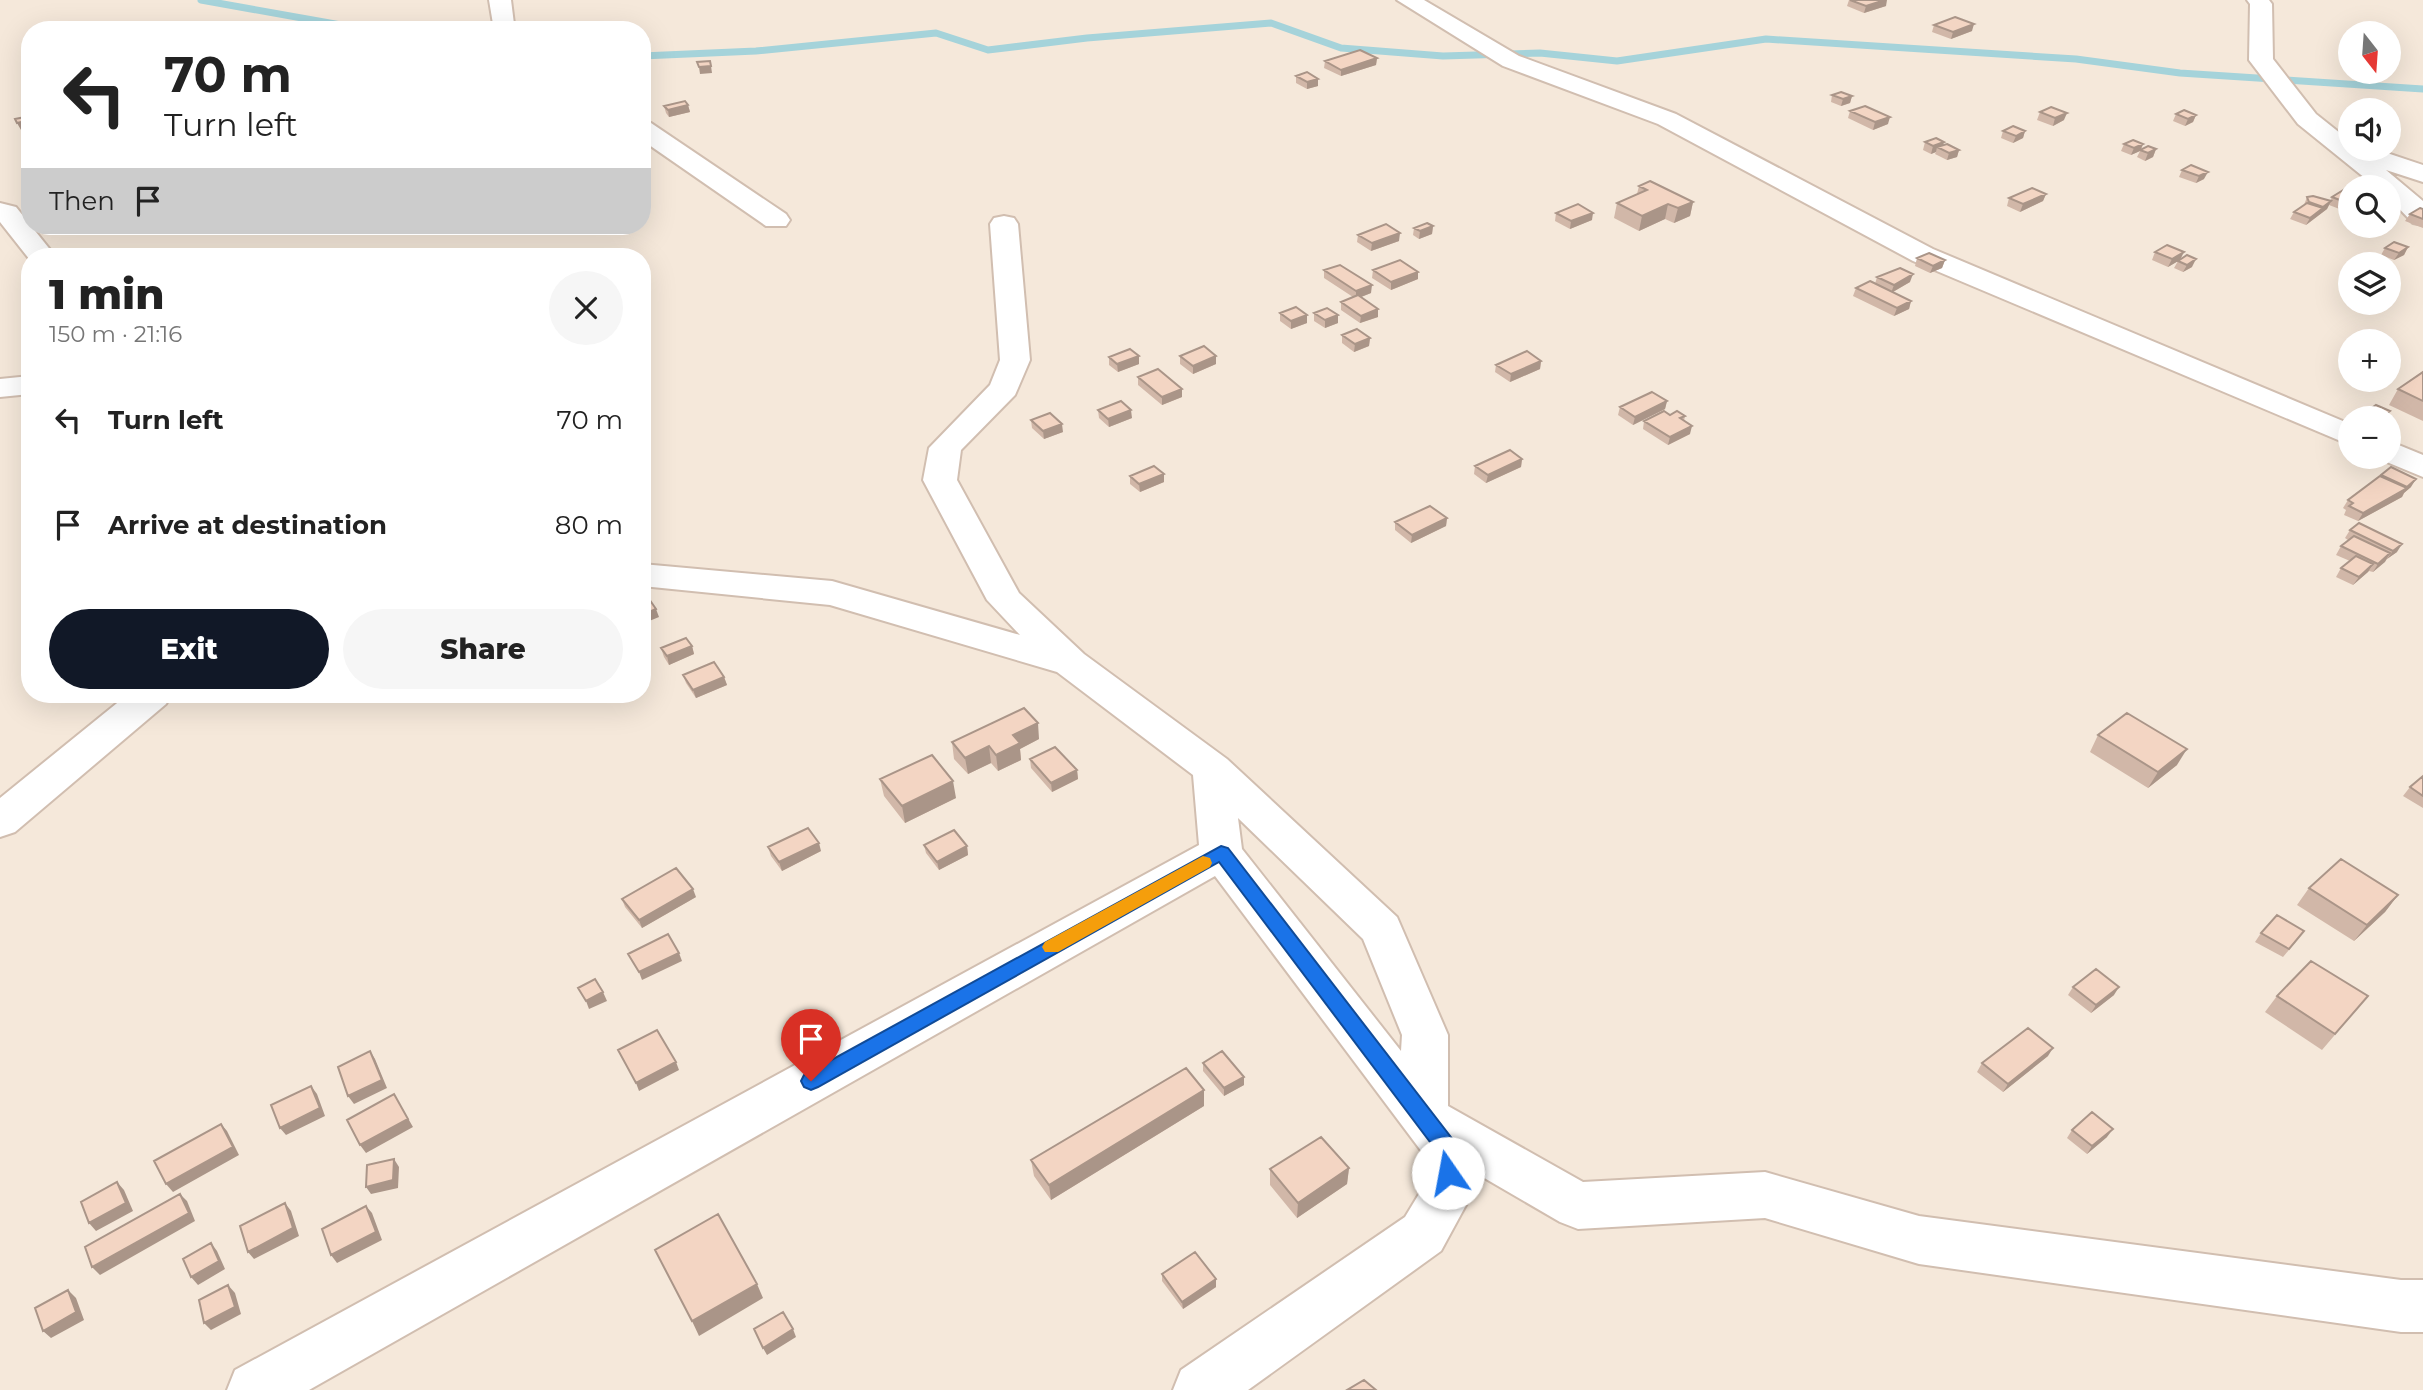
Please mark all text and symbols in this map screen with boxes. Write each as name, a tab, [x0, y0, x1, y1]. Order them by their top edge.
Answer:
north arrow	[2338, 21, 2401, 84]
map controls	[2338, 21, 2401, 469]
text: 70 m	[164, 45, 292, 104]
icon: left	[49, 49, 140, 140]
button: sound	[2338, 98, 2401, 161]
text: Turn left	[164, 105, 298, 144]
button: search	[2338, 175, 2401, 238]
icon: arrive	[129, 182, 167, 220]
text: Then	[49, 185, 115, 217]
button: layers	[2338, 252, 2401, 315]
text: 1 min	[49, 268, 165, 320]
button: close	[549, 271, 623, 345]
text: 150 m · 21:16	[49, 320, 182, 348]
button: +	[2338, 329, 2401, 392]
icon: left	[49, 401, 87, 439]
text: Turn left	[108, 404, 224, 436]
text: 70 m	[557, 404, 623, 436]
button: −	[2338, 406, 2401, 469]
icon: arrive	[49, 506, 87, 544]
text: Arrive at destination	[108, 509, 387, 541]
text: 80 m	[555, 509, 623, 541]
button: Exit	[49, 609, 329, 689]
button: Share	[343, 609, 623, 689]
pin	[781, 1009, 841, 1081]
icon: arrive	[792, 1020, 830, 1058]
position arrow	[1411, 1136, 1485, 1210]

